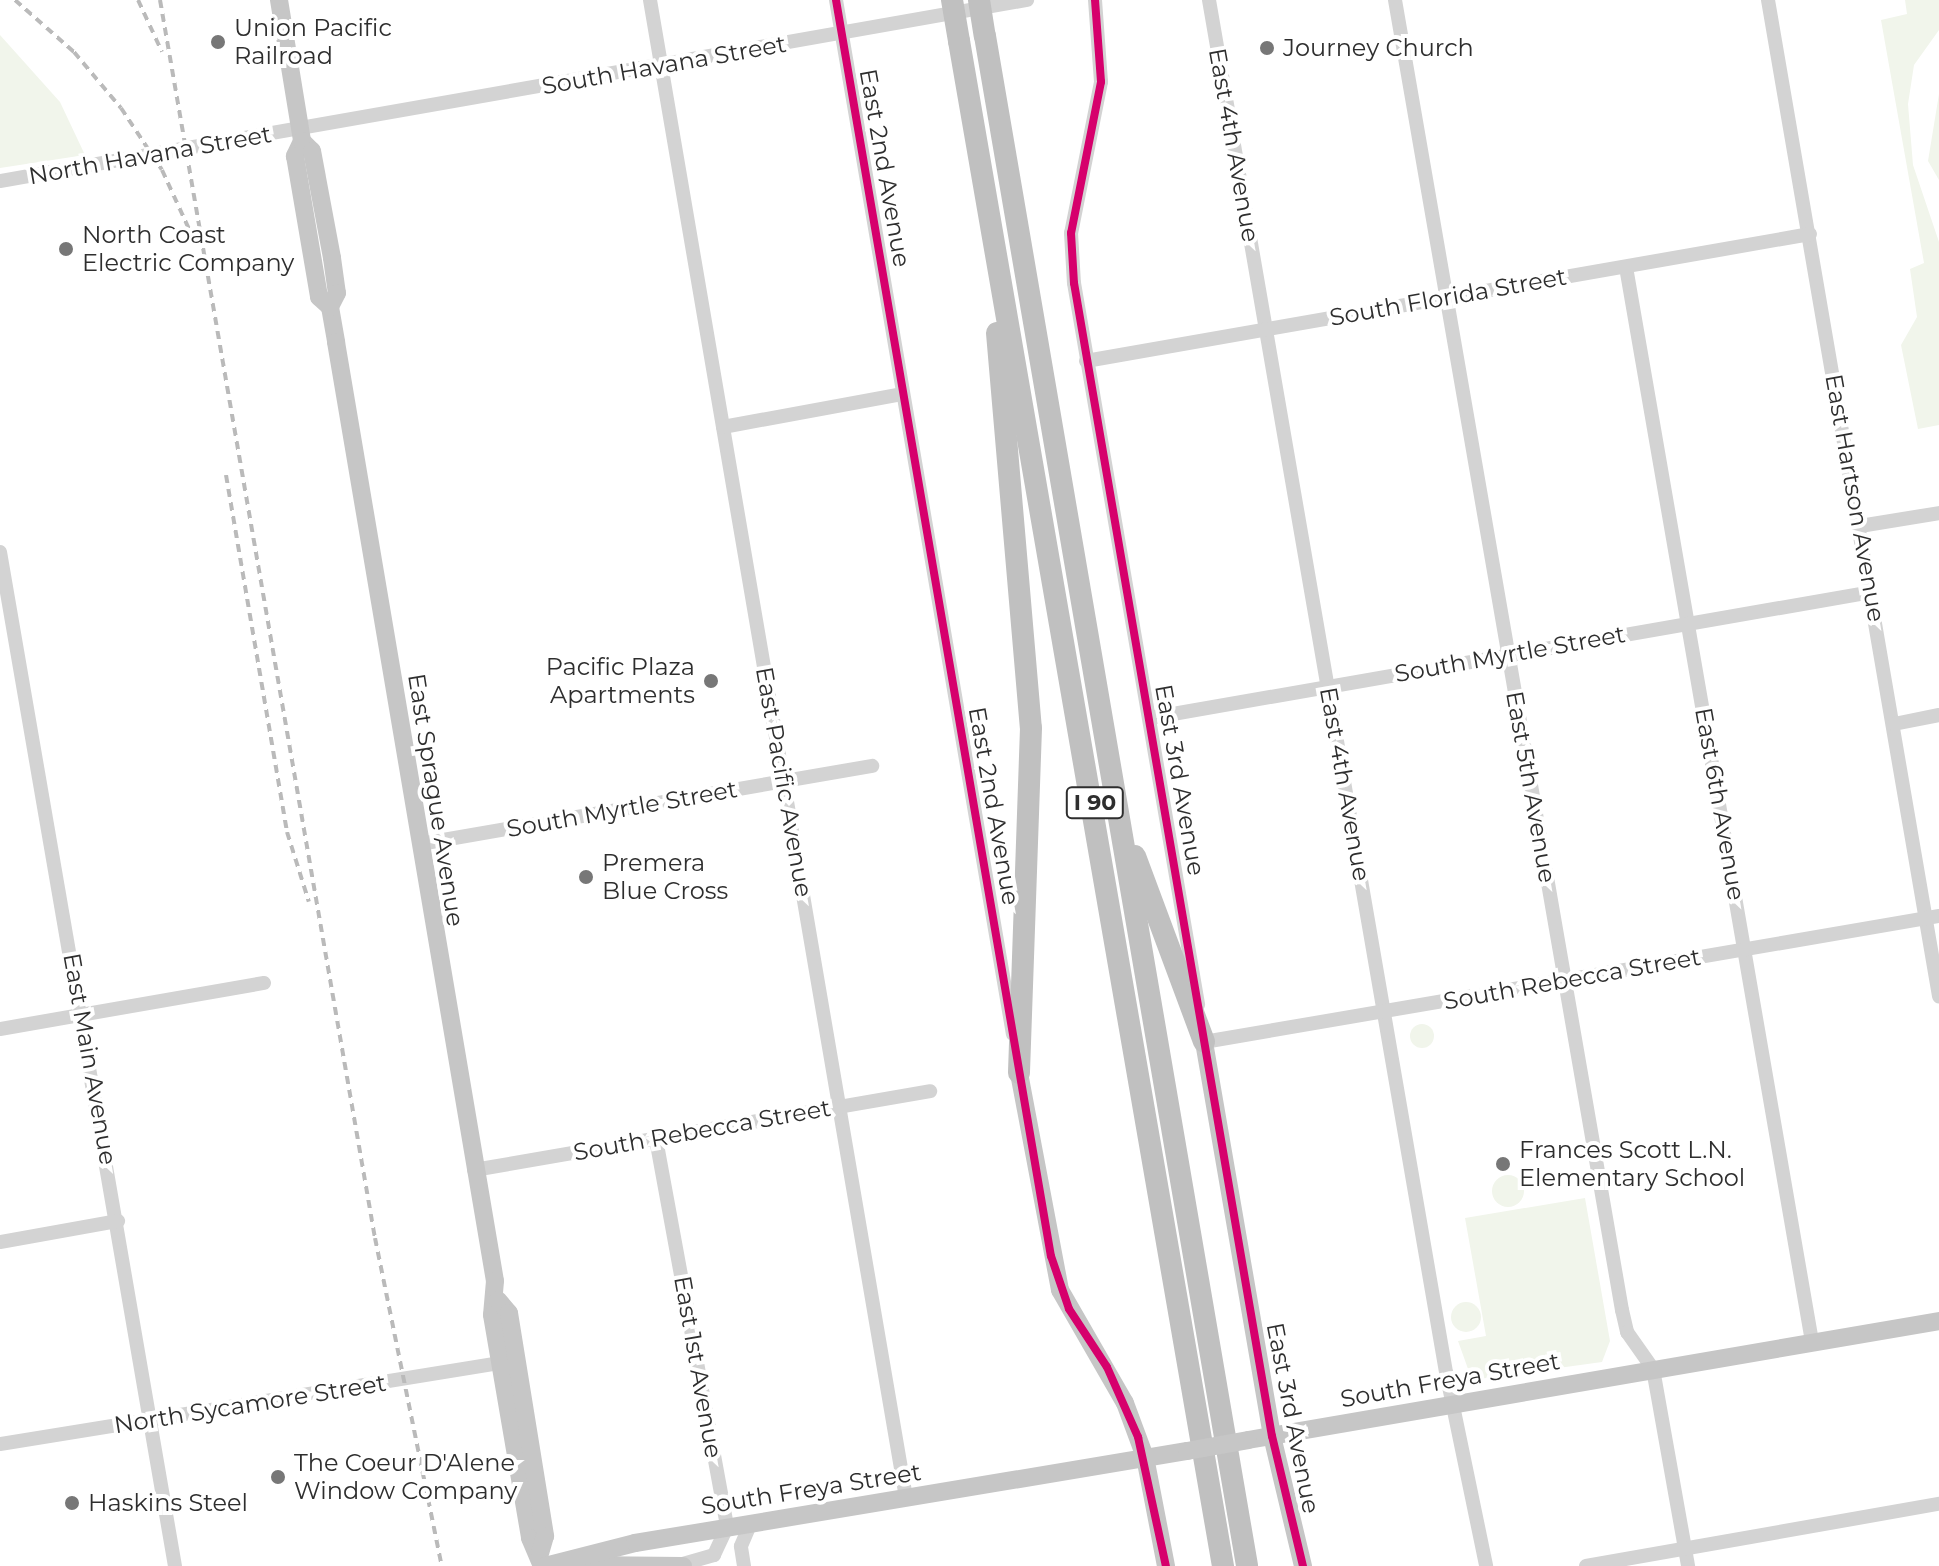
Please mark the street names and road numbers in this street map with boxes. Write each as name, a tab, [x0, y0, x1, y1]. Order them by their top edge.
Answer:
street label: South Havana Street	[540, 29, 788, 101]
street label: East 4th Avenue	[1203, 46, 1265, 244]
street label: East 2nd Avenue	[853, 67, 917, 269]
street label: North Havana Street	[26, 119, 274, 191]
street label: South Florida Street	[1327, 262, 1569, 332]
street label: East Hartson Avenue	[1819, 372, 1891, 624]
street label: South Myrtle Street	[1392, 620, 1628, 688]
street label: East Pacific Avenue	[750, 665, 818, 899]
street label: East Sprague Avenue	[402, 672, 470, 928]
street label: East 3rd Avenue	[1149, 682, 1211, 878]
street label: East 4th Avenue	[1314, 685, 1376, 883]
street label: East 5th Avenue	[1500, 689, 1562, 885]
street label: East 2nd Avenue	[962, 705, 1026, 907]
street label: East 6th Avenue	[1689, 705, 1751, 903]
street label: South Myrtle Street	[504, 775, 740, 843]
road number: I 90	[1065, 785, 1125, 821]
street label: South Rebecca Street	[1441, 942, 1703, 1016]
street label: East Main Avenue	[57, 951, 123, 1167]
street label: South Rebecca Street	[571, 1093, 833, 1167]
street label: East 1st Avenue	[668, 1274, 728, 1460]
street label: East 3rd Avenue	[1260, 1320, 1326, 1516]
street label: South Freya Street	[1338, 1347, 1562, 1413]
street label: North Sycamore Street	[112, 1368, 388, 1440]
street label: South Freya Street	[699, 1457, 923, 1521]

